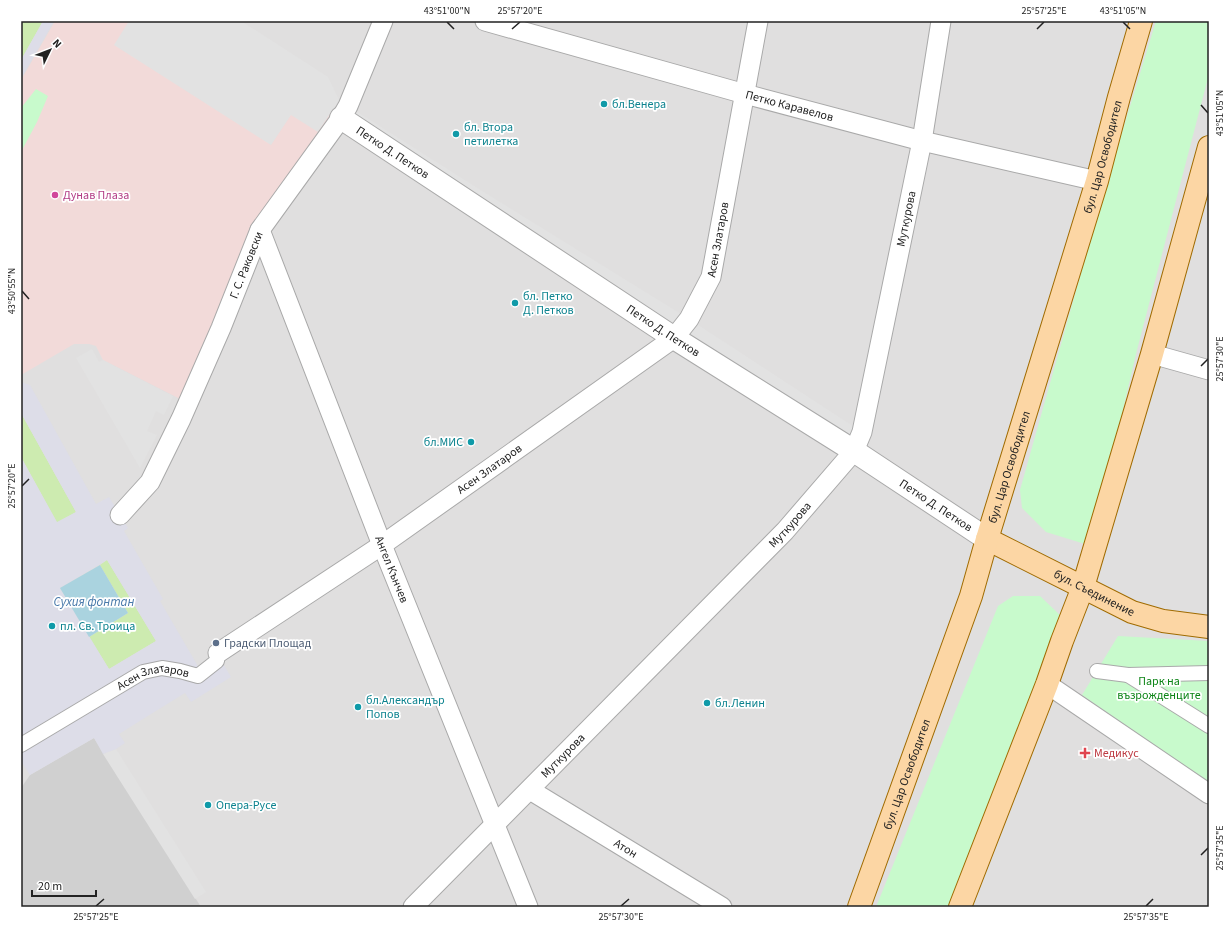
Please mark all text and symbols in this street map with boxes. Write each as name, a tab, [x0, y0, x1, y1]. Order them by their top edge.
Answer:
text: 43°51'00"N	[424, 4, 470, 18]
text: 25°57'20"E	[497, 4, 543, 18]
text: 25°57'25"E	[1021, 4, 1067, 18]
text: 43°51'05"N	[1100, 4, 1146, 18]
north arrow	[30, 30, 70, 70]
text: N	[49, 36, 65, 51]
street label: Петко Каравелов	[743, 86, 835, 126]
text: 43°51'05"N	[1213, 90, 1227, 136]
place label: бл.Венера	[612, 96, 666, 113]
marker: бл.Венера	[599, 99, 609, 109]
street label: бул. Цар Освободител	[1079, 99, 1127, 216]
place label: бл. Втора петилетка	[464, 119, 518, 150]
street label: Петко Д. Петков	[352, 122, 432, 183]
marker: бл. Втора петилетка	[451, 129, 461, 139]
place label: Дунав Плаза	[63, 187, 129, 204]
street label: Муткурова	[892, 189, 921, 248]
marker: Дунав Плаза	[50, 190, 60, 200]
street label: Асен Златаров	[703, 201, 734, 279]
street label: Г. С. Раковски	[225, 229, 268, 301]
text: 43°50'55"N	[5, 268, 19, 314]
place label: бл. Петко Д. Петков	[523, 288, 574, 319]
marker: бл. Петко Д. Петков	[510, 298, 520, 308]
street label: Петко Д. Петков	[623, 301, 703, 361]
text: 25°57'30"E	[1213, 336, 1227, 382]
street label: бул. Цар Освободител	[984, 409, 1035, 525]
place label: бл.МИС	[424, 434, 463, 451]
marker: бл.МИС	[466, 437, 476, 447]
street label: Асен Златаров	[454, 440, 526, 498]
text: 25°57'20"E	[5, 463, 19, 509]
street label: Петко Д. Петков	[896, 475, 976, 536]
street label: Муткурова	[765, 498, 816, 552]
street label: Ангел Кънчев	[370, 533, 413, 606]
street label: бул. Съединение	[1050, 566, 1137, 621]
water label: Сухия фонтан	[53, 593, 135, 611]
place label: пл. Св. Троица	[60, 618, 135, 635]
marker: пл. Св. Троица	[47, 621, 57, 631]
place label: Градски Площад	[224, 635, 312, 652]
marker: Градски Площад	[211, 638, 221, 648]
street label: Асен Златаров	[114, 660, 191, 695]
park label: Парк на възрожденците	[1117, 673, 1201, 704]
place label: бл.Александър Попов	[366, 692, 445, 723]
place label: бл.Ленин	[715, 695, 765, 712]
marker: бл.Ленин	[702, 698, 712, 708]
marker: бл.Александър Попов	[353, 702, 363, 712]
street label: бул. Цар Освободител	[879, 717, 935, 832]
street label: Муткурова	[537, 730, 589, 782]
place label: Медикус	[1094, 745, 1139, 762]
marker: Медикус	[1079, 747, 1091, 759]
place label: Опера-Русе	[216, 797, 276, 814]
marker: Опера-Русе	[203, 800, 213, 810]
text: 25°57'35"E	[1213, 825, 1227, 871]
street label: Атон	[610, 835, 640, 862]
scale bar	[32, 872, 96, 898]
text: 20 m	[38, 878, 62, 895]
text: 25°57'25"E	[73, 910, 119, 924]
text: 25°57'30"E	[598, 910, 644, 924]
text: 25°57'35"E	[1123, 910, 1169, 924]

